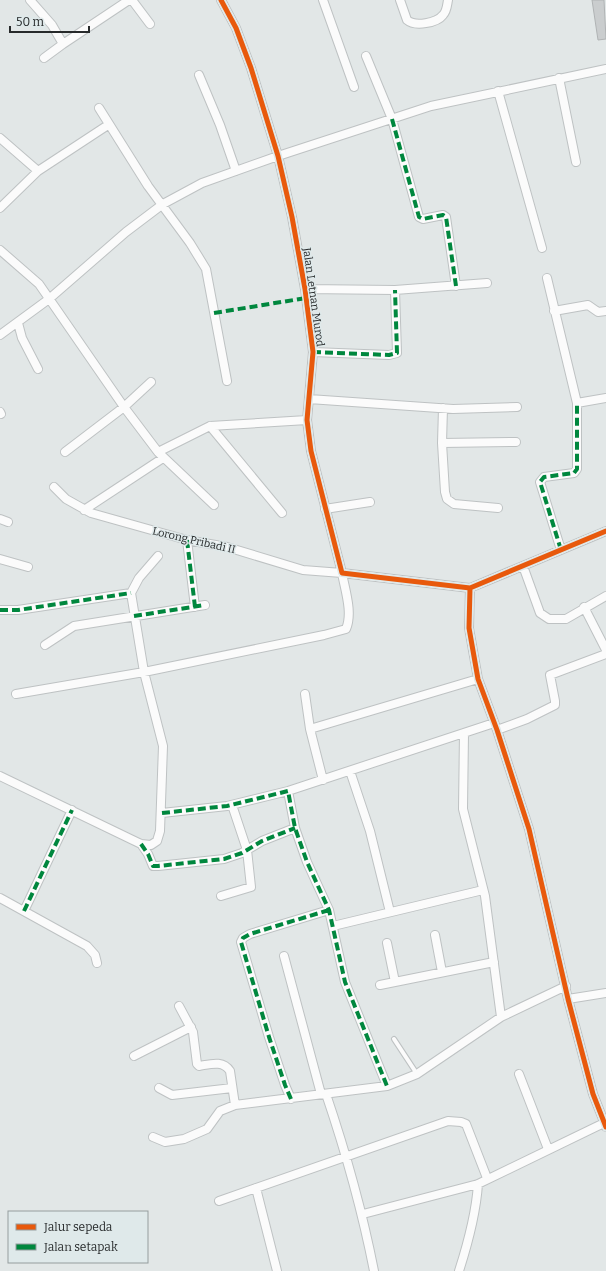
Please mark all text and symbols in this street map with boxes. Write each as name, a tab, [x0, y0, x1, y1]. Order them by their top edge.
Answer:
scale bar	[10, 8, 89, 34]
text: 50 m	[16, 15, 45, 29]
street label: Jalan Letnan Murod	[300, 246, 327, 348]
street label: Lorong Pribadi II	[151, 525, 237, 556]
legend	[8, 1211, 148, 1263]
text: Jalur sepeda	[43, 1220, 113, 1234]
text: Jalan setapak	[43, 1240, 118, 1254]

